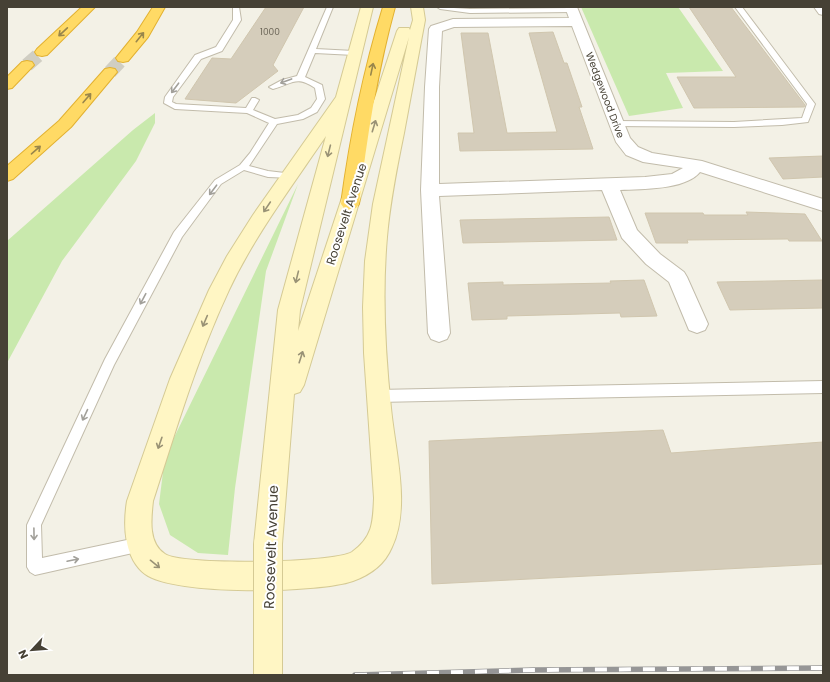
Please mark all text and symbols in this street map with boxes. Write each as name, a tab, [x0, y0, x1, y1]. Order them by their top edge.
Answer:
house number: 1000	[260, 26, 280, 38]
one-way arrow	[58, 27, 68, 37]
one-way arrow	[135, 32, 144, 43]
street label: Wedgewood Drive	[582, 50, 628, 140]
one-way arrow	[369, 63, 377, 76]
one-way arrow	[281, 78, 293, 86]
one-way arrow	[171, 83, 179, 94]
one-way arrow	[83, 93, 92, 103]
one-way arrow	[371, 120, 379, 132]
one-way arrow	[325, 144, 332, 157]
one-way arrow	[31, 145, 41, 154]
street label: Roosevelt Avenue	[322, 161, 370, 267]
one-way arrow	[208, 184, 217, 195]
one-way arrow	[263, 202, 272, 213]
one-way arrow	[293, 270, 300, 283]
one-way arrow	[139, 293, 147, 305]
one-way arrow	[201, 315, 208, 327]
one-way arrow	[298, 350, 305, 363]
one-way arrow	[81, 409, 88, 421]
one-way arrow	[155, 437, 163, 449]
street label: Roosevelt Avenue	[259, 484, 283, 609]
one-way arrow	[30, 527, 38, 540]
one-way arrow	[66, 555, 79, 563]
one-way arrow	[150, 560, 161, 568]
north arrow	[12, 630, 52, 670]
text: N	[14, 647, 32, 662]

